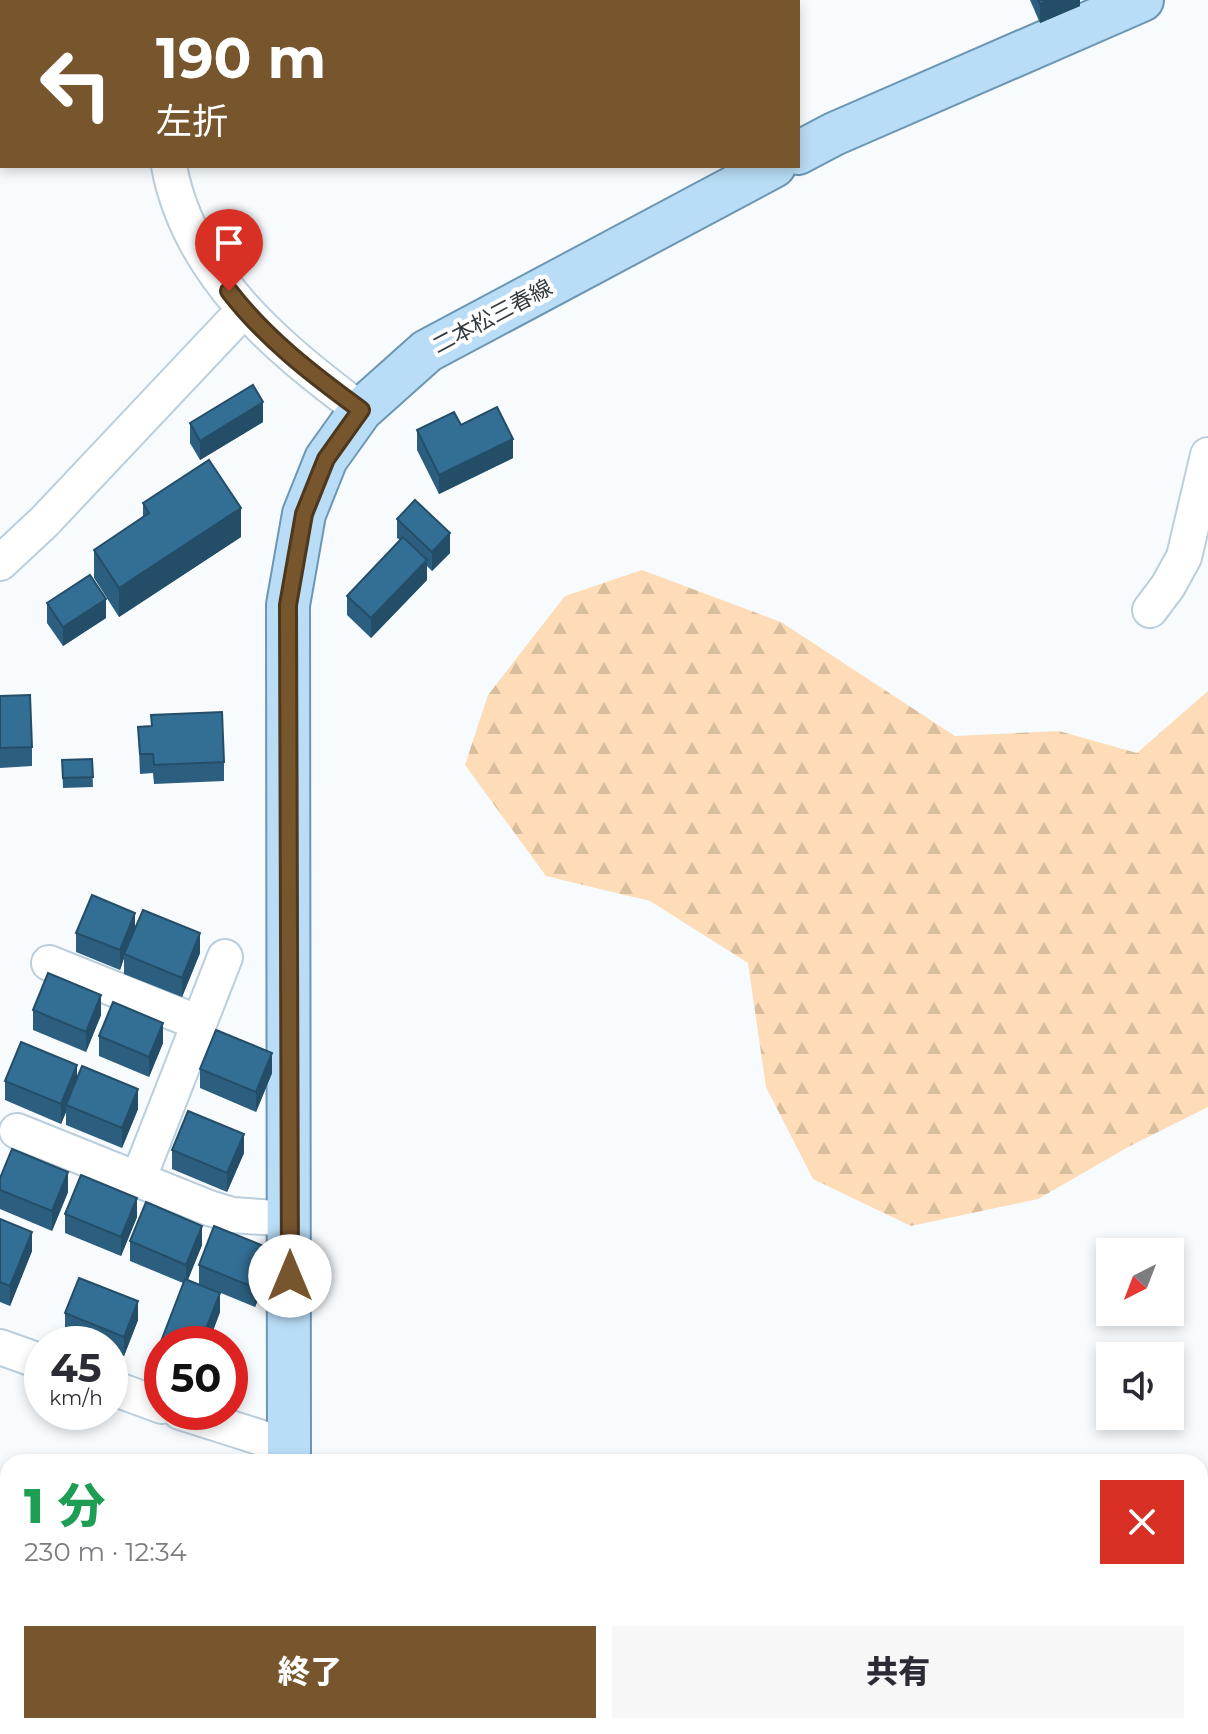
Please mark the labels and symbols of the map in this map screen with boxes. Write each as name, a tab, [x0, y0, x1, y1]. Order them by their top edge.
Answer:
pin	[195, 209, 263, 291]
street label: 二本松三春線	[428, 274, 557, 359]
position arrow	[248, 1234, 332, 1318]
north arrow	[1096, 1238, 1184, 1326]
speed limit sign: 50	[144, 1326, 248, 1430]

